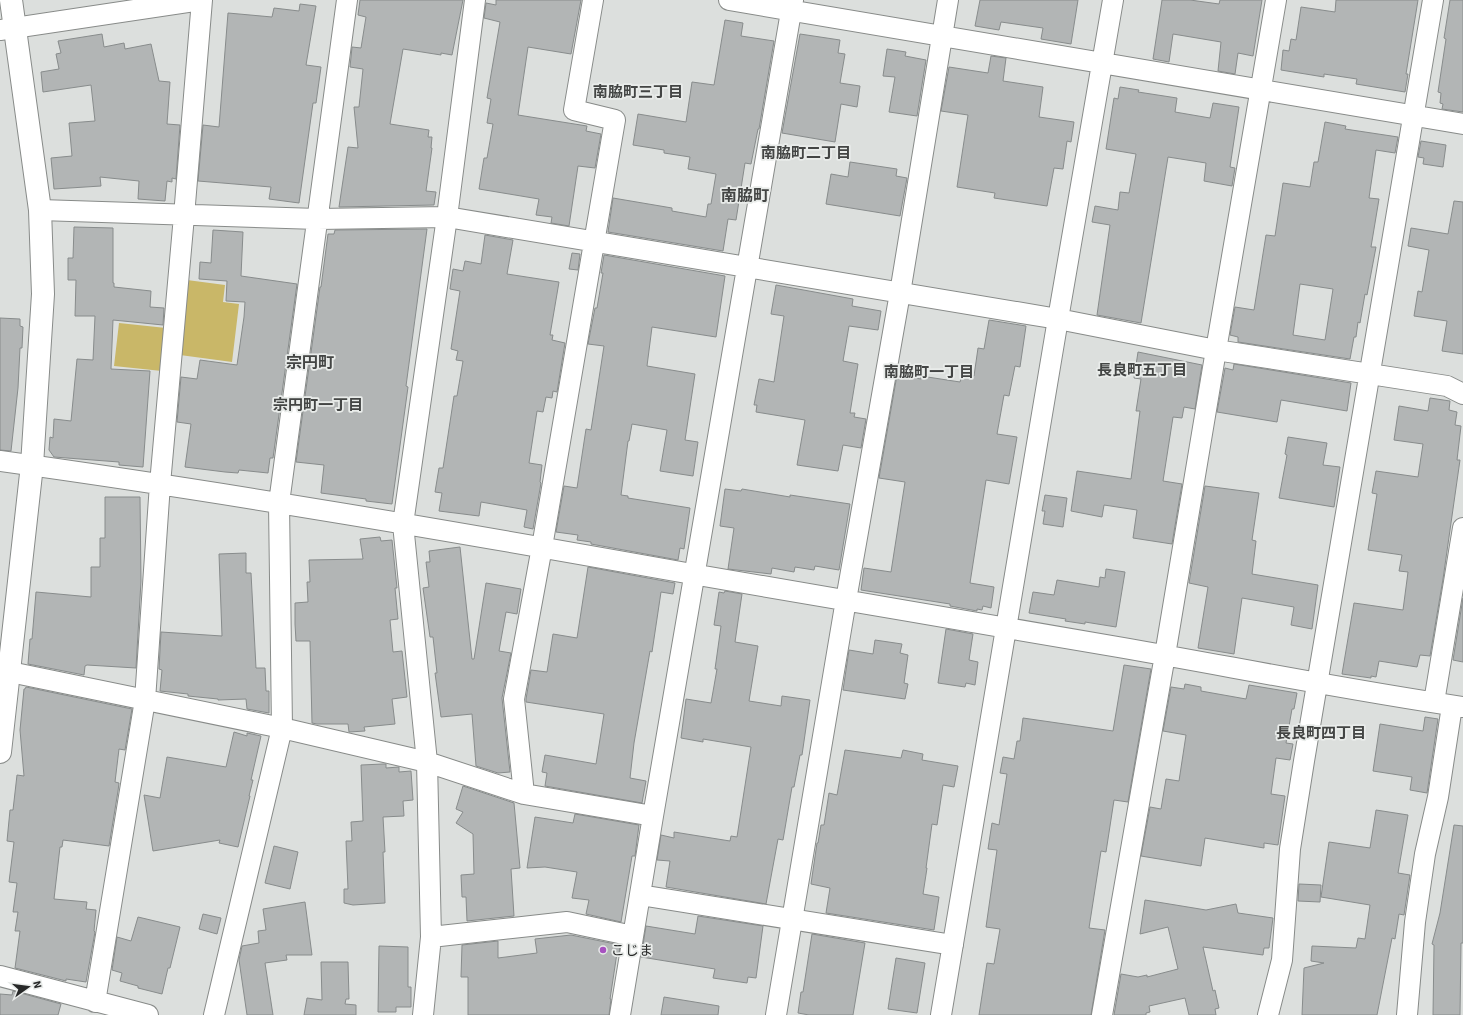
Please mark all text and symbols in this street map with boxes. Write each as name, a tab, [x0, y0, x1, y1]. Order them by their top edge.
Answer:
district label: 南脇町三丁目	[593, 82, 683, 103]
district label: 南脇町二丁目	[761, 143, 851, 164]
district label: 南脇町	[721, 185, 769, 207]
district label: 宗円町	[286, 352, 334, 374]
district label: 長良町五丁目	[1097, 360, 1187, 381]
district label: 南脇町一丁目	[884, 362, 974, 383]
district label: 宗円町一丁目	[273, 395, 363, 416]
district label: 長良町四丁目	[1276, 723, 1366, 744]
place label: こじま	[611, 941, 653, 961]
marker: こじま	[598, 945, 608, 955]
north arrow	[8, 967, 48, 1007]
text: N	[29, 979, 45, 990]

